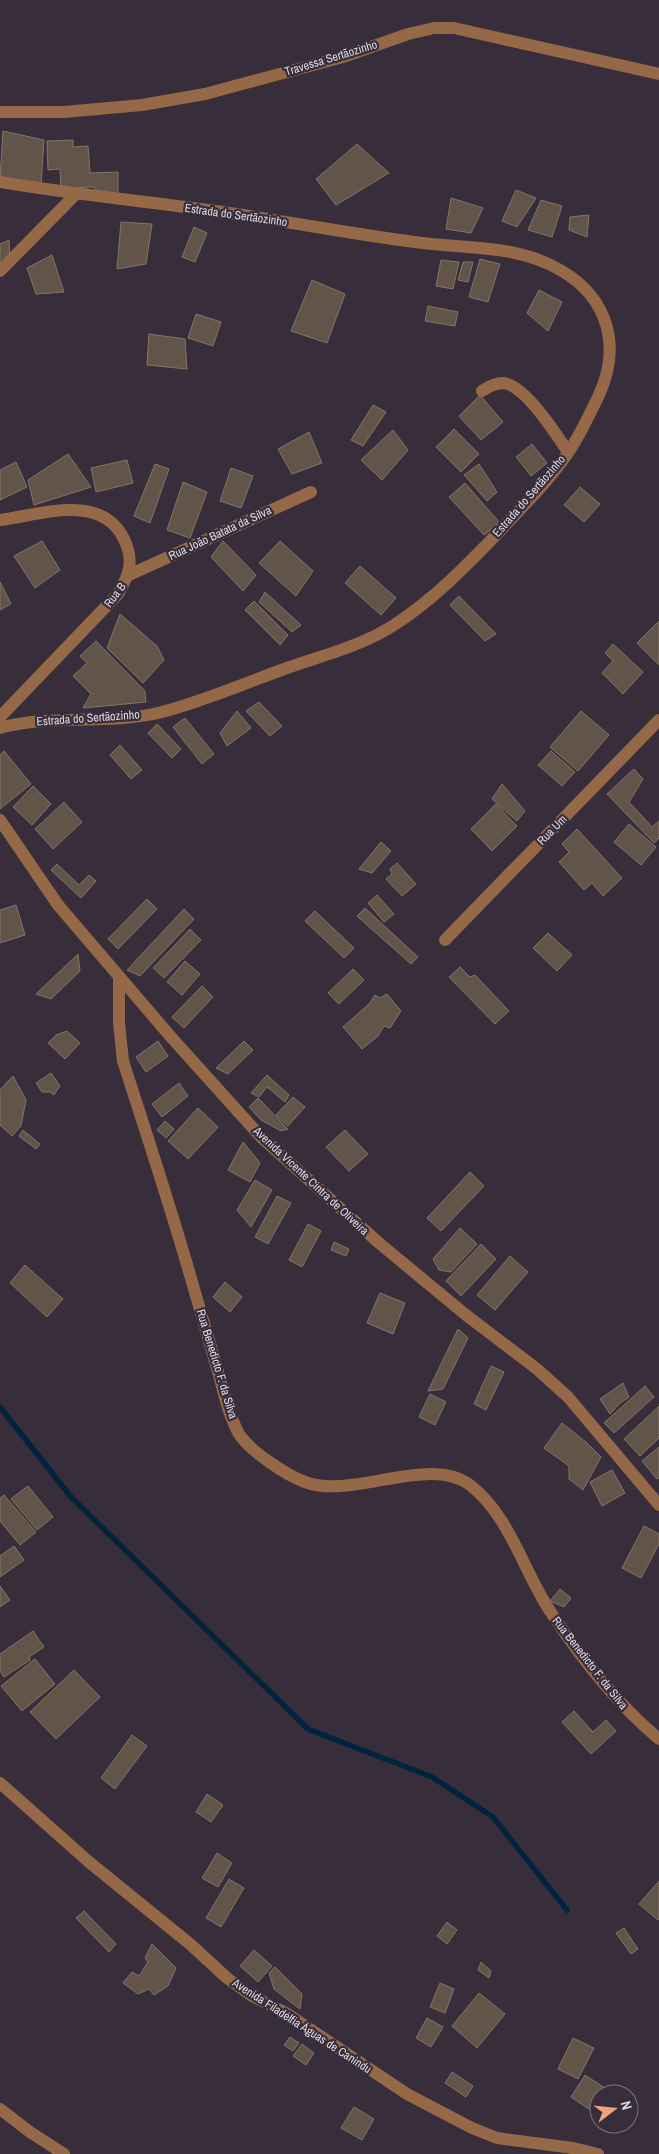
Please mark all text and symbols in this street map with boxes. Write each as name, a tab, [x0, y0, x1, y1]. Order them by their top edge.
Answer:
street label: Travessa Sertãozinho	[283, 36, 379, 80]
street label: Estrada do Sertãozinho	[184, 200, 288, 230]
street label: Estrada do Sertãozinho	[489, 452, 569, 540]
street label: Rua João Batata da Silva	[166, 502, 274, 564]
street label: Rua B	[100, 579, 130, 611]
street label: Estrada do Sertãozinho	[36, 706, 140, 730]
street label: Rua Um	[534, 811, 570, 849]
street label: Avenida Vicente Cintra de Oliveira	[249, 1123, 373, 1239]
street label: Rua Benedicto F. da Silva	[193, 1307, 241, 1421]
street label: Rua Benedicto F. da Silva	[549, 1613, 632, 1713]
street label: Avenida Filadélfia Águas de Canindu	[229, 1974, 375, 2077]
north arrow	[589, 2084, 639, 2134]
text: N	[617, 2099, 636, 2112]

